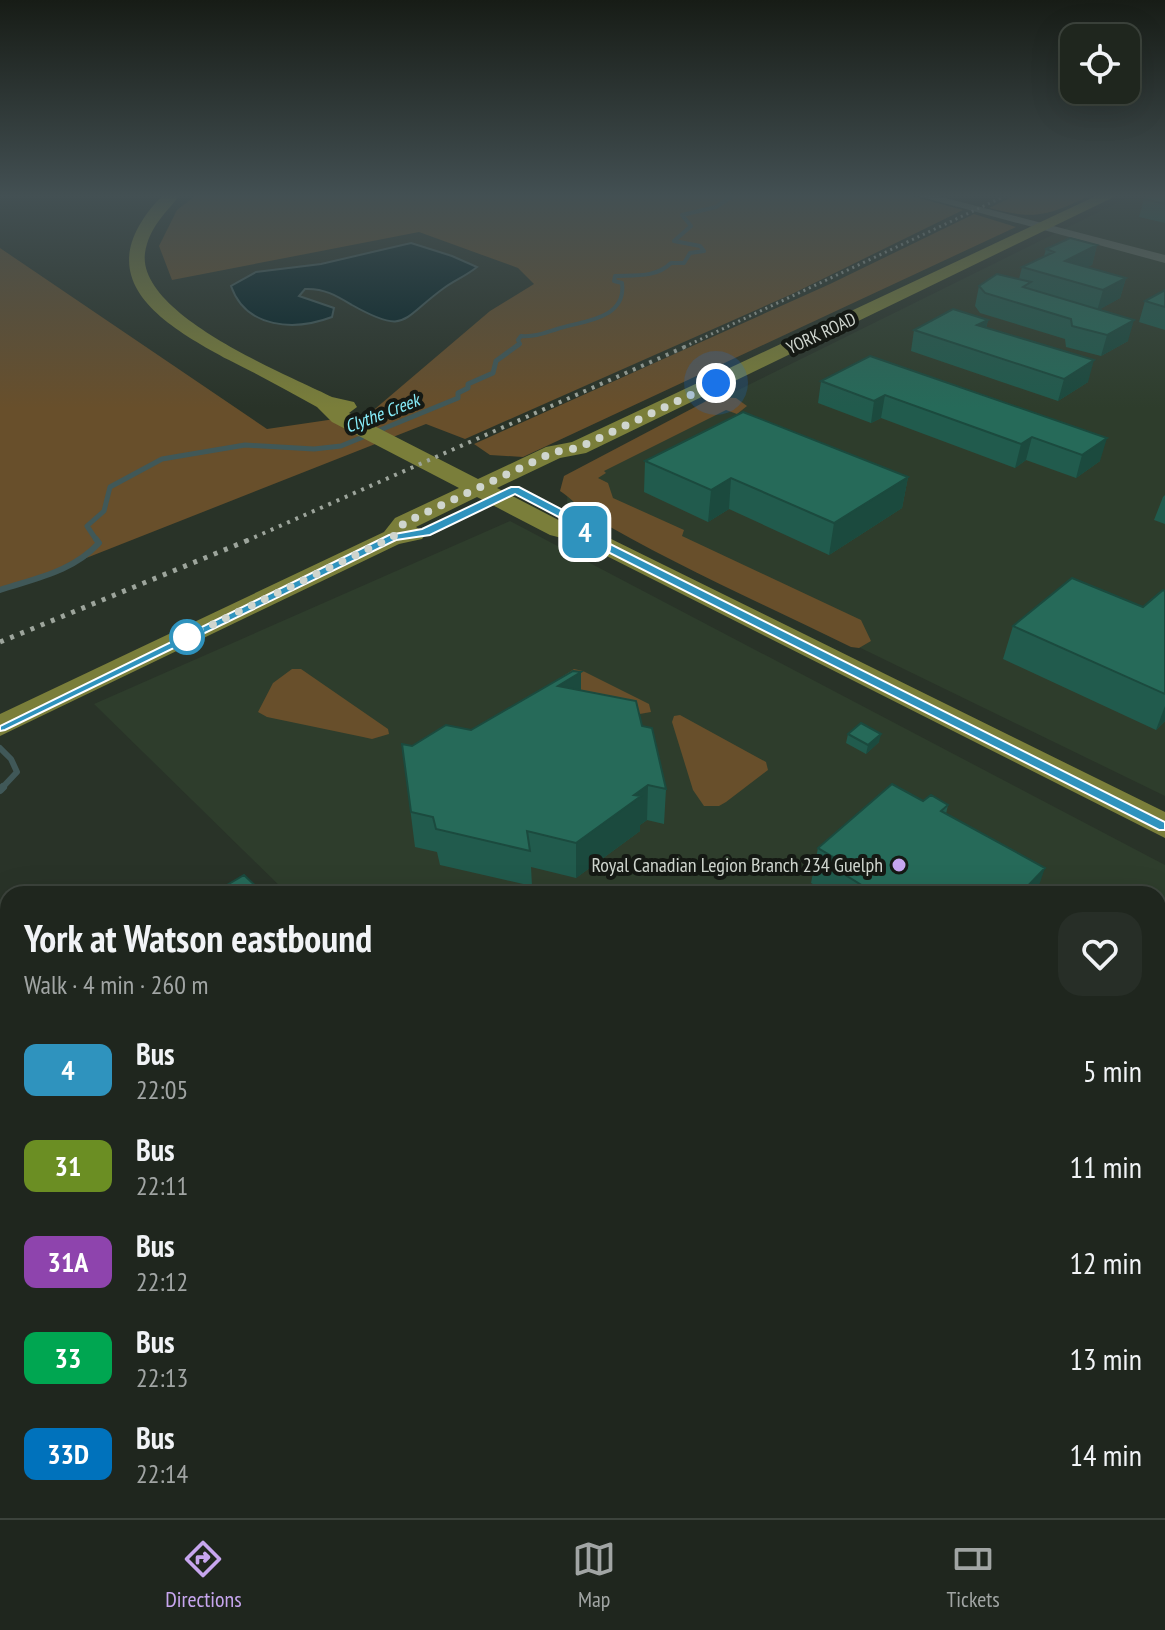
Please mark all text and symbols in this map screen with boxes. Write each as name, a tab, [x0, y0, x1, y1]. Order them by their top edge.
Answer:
map controls	[1060, 24, 1140, 104]
button: locate	[1060, 24, 1140, 104]
street label: YORK ROAD	[783, 307, 859, 359]
your location	[696, 363, 736, 403]
water label: Clythe Creek	[341, 388, 424, 438]
line badge: 4	[559, 506, 611, 558]
text: 4	[578, 513, 592, 550]
unlabelled marker	[170, 620, 204, 654]
place label: Royal Canadian Legion Branch 234 Guelph	[591, 852, 883, 878]
marker: Royal Canadian Legion Branch 234 Guelph	[890, 856, 908, 874]
button: heart	[1058, 912, 1142, 996]
text: York at Watson eastbound	[24, 913, 372, 962]
text: Walk · 4 min · 260 m	[24, 968, 208, 1001]
text: Bus	[136, 1034, 175, 1073]
text: 4	[61, 1051, 75, 1088]
text: 5 min	[1083, 1051, 1142, 1090]
text: 22:05	[136, 1073, 188, 1106]
text: Bus	[136, 1130, 175, 1169]
text: 31	[55, 1147, 81, 1184]
text: 11 min	[1069, 1147, 1142, 1186]
text: 22:11	[136, 1169, 188, 1202]
text: Bus	[136, 1226, 175, 1265]
text: 31A	[48, 1243, 88, 1280]
text: 12 min	[1069, 1243, 1142, 1282]
text: 22:12	[136, 1265, 188, 1298]
text: Bus	[136, 1322, 175, 1361]
text: 33	[55, 1339, 81, 1376]
text: 13 min	[1069, 1339, 1142, 1378]
text: 22:13	[136, 1361, 188, 1394]
text: Bus	[136, 1418, 175, 1457]
text: 33D	[47, 1435, 89, 1472]
text: 14 min	[1069, 1435, 1142, 1474]
text: 22:14	[136, 1457, 188, 1490]
tab: Directions	[165, 1537, 242, 1613]
tab: Map	[572, 1537, 616, 1613]
tab: Tickets	[946, 1537, 1000, 1613]

